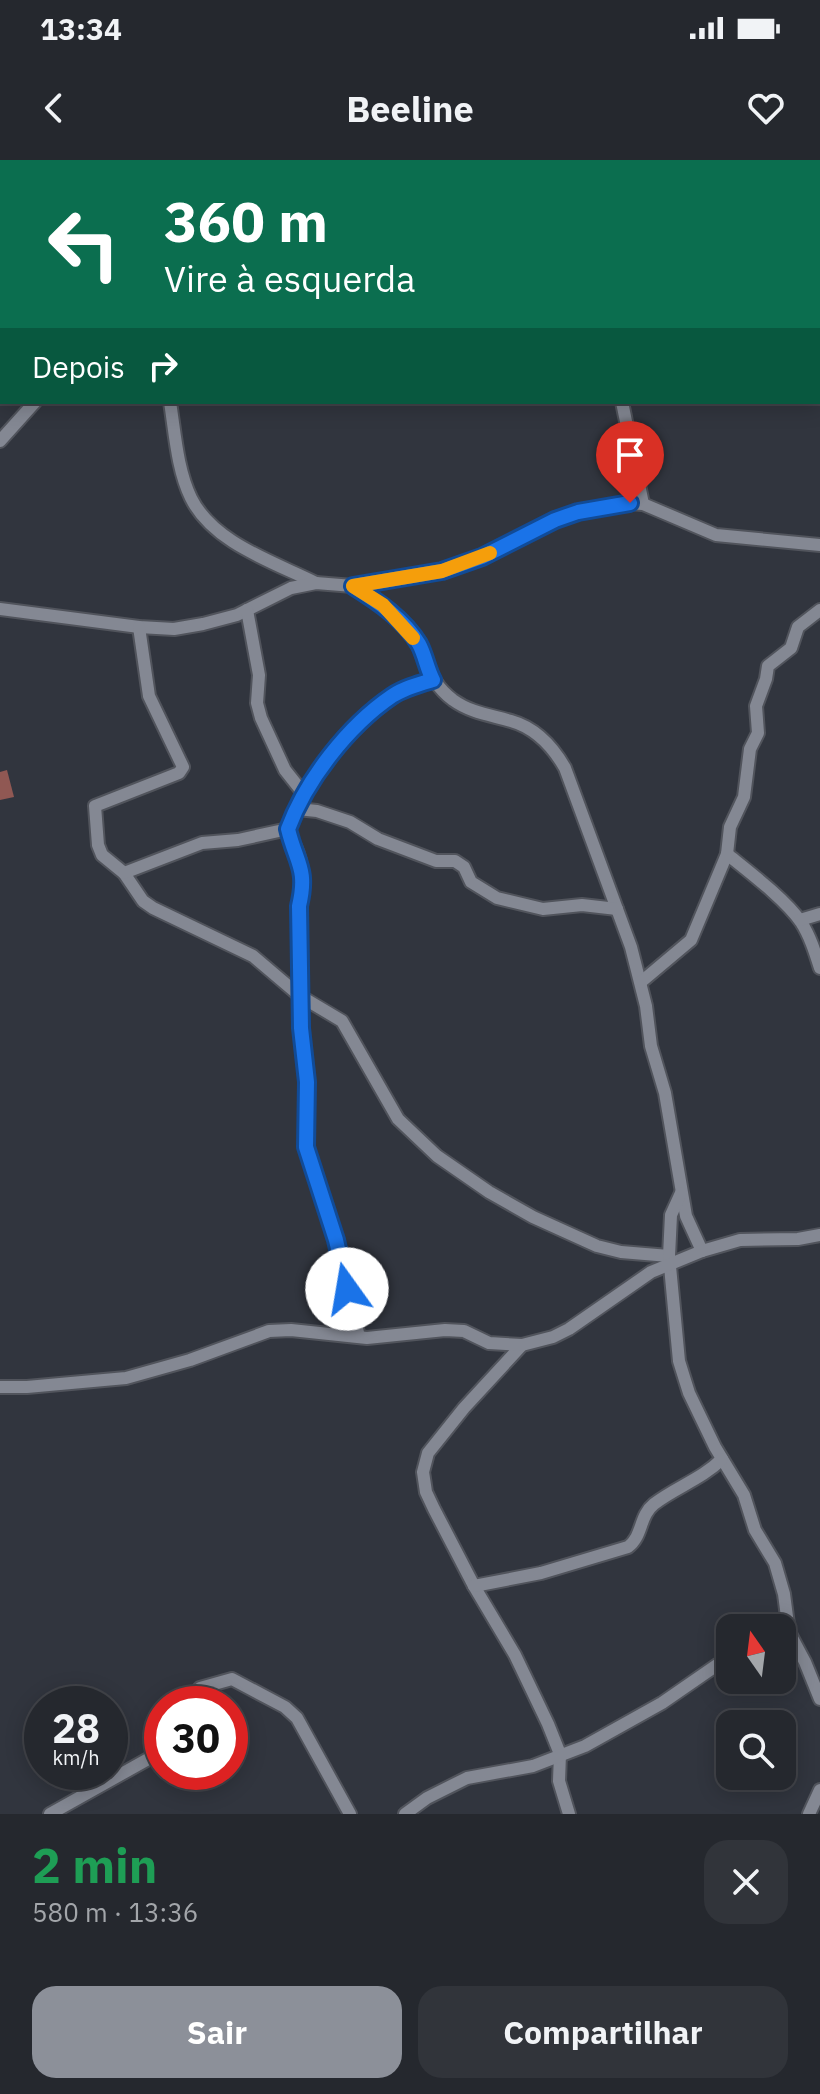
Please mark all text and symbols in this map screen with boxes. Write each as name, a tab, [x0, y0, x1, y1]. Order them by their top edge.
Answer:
text: 13:34	[40, 9, 122, 48]
text: Beeline	[346, 85, 474, 132]
icon: back	[32, 86, 76, 130]
icon: heart	[744, 86, 788, 130]
text: 360 m	[164, 185, 328, 257]
icon: left	[32, 192, 136, 296]
text: Vire à esquerda	[164, 255, 415, 302]
icon: right	[141, 344, 185, 388]
text: Depois	[32, 347, 125, 386]
pin	[596, 421, 664, 503]
icon: arrive	[608, 433, 652, 477]
position arrow	[305, 1247, 389, 1331]
north arrow	[716, 1614, 796, 1694]
map controls	[716, 1614, 796, 1790]
speed limit sign: 30	[144, 1686, 248, 1790]
text: 28	[52, 1702, 100, 1754]
button: search	[716, 1710, 796, 1790]
text: km/h	[52, 1744, 100, 1771]
text: 2 min	[32, 1834, 157, 1896]
button: close	[704, 1840, 788, 1924]
text: 580 m · 13:36	[32, 1895, 198, 1929]
button: Sair	[32, 1986, 402, 2078]
button: Compartilhar	[418, 1986, 788, 2078]

